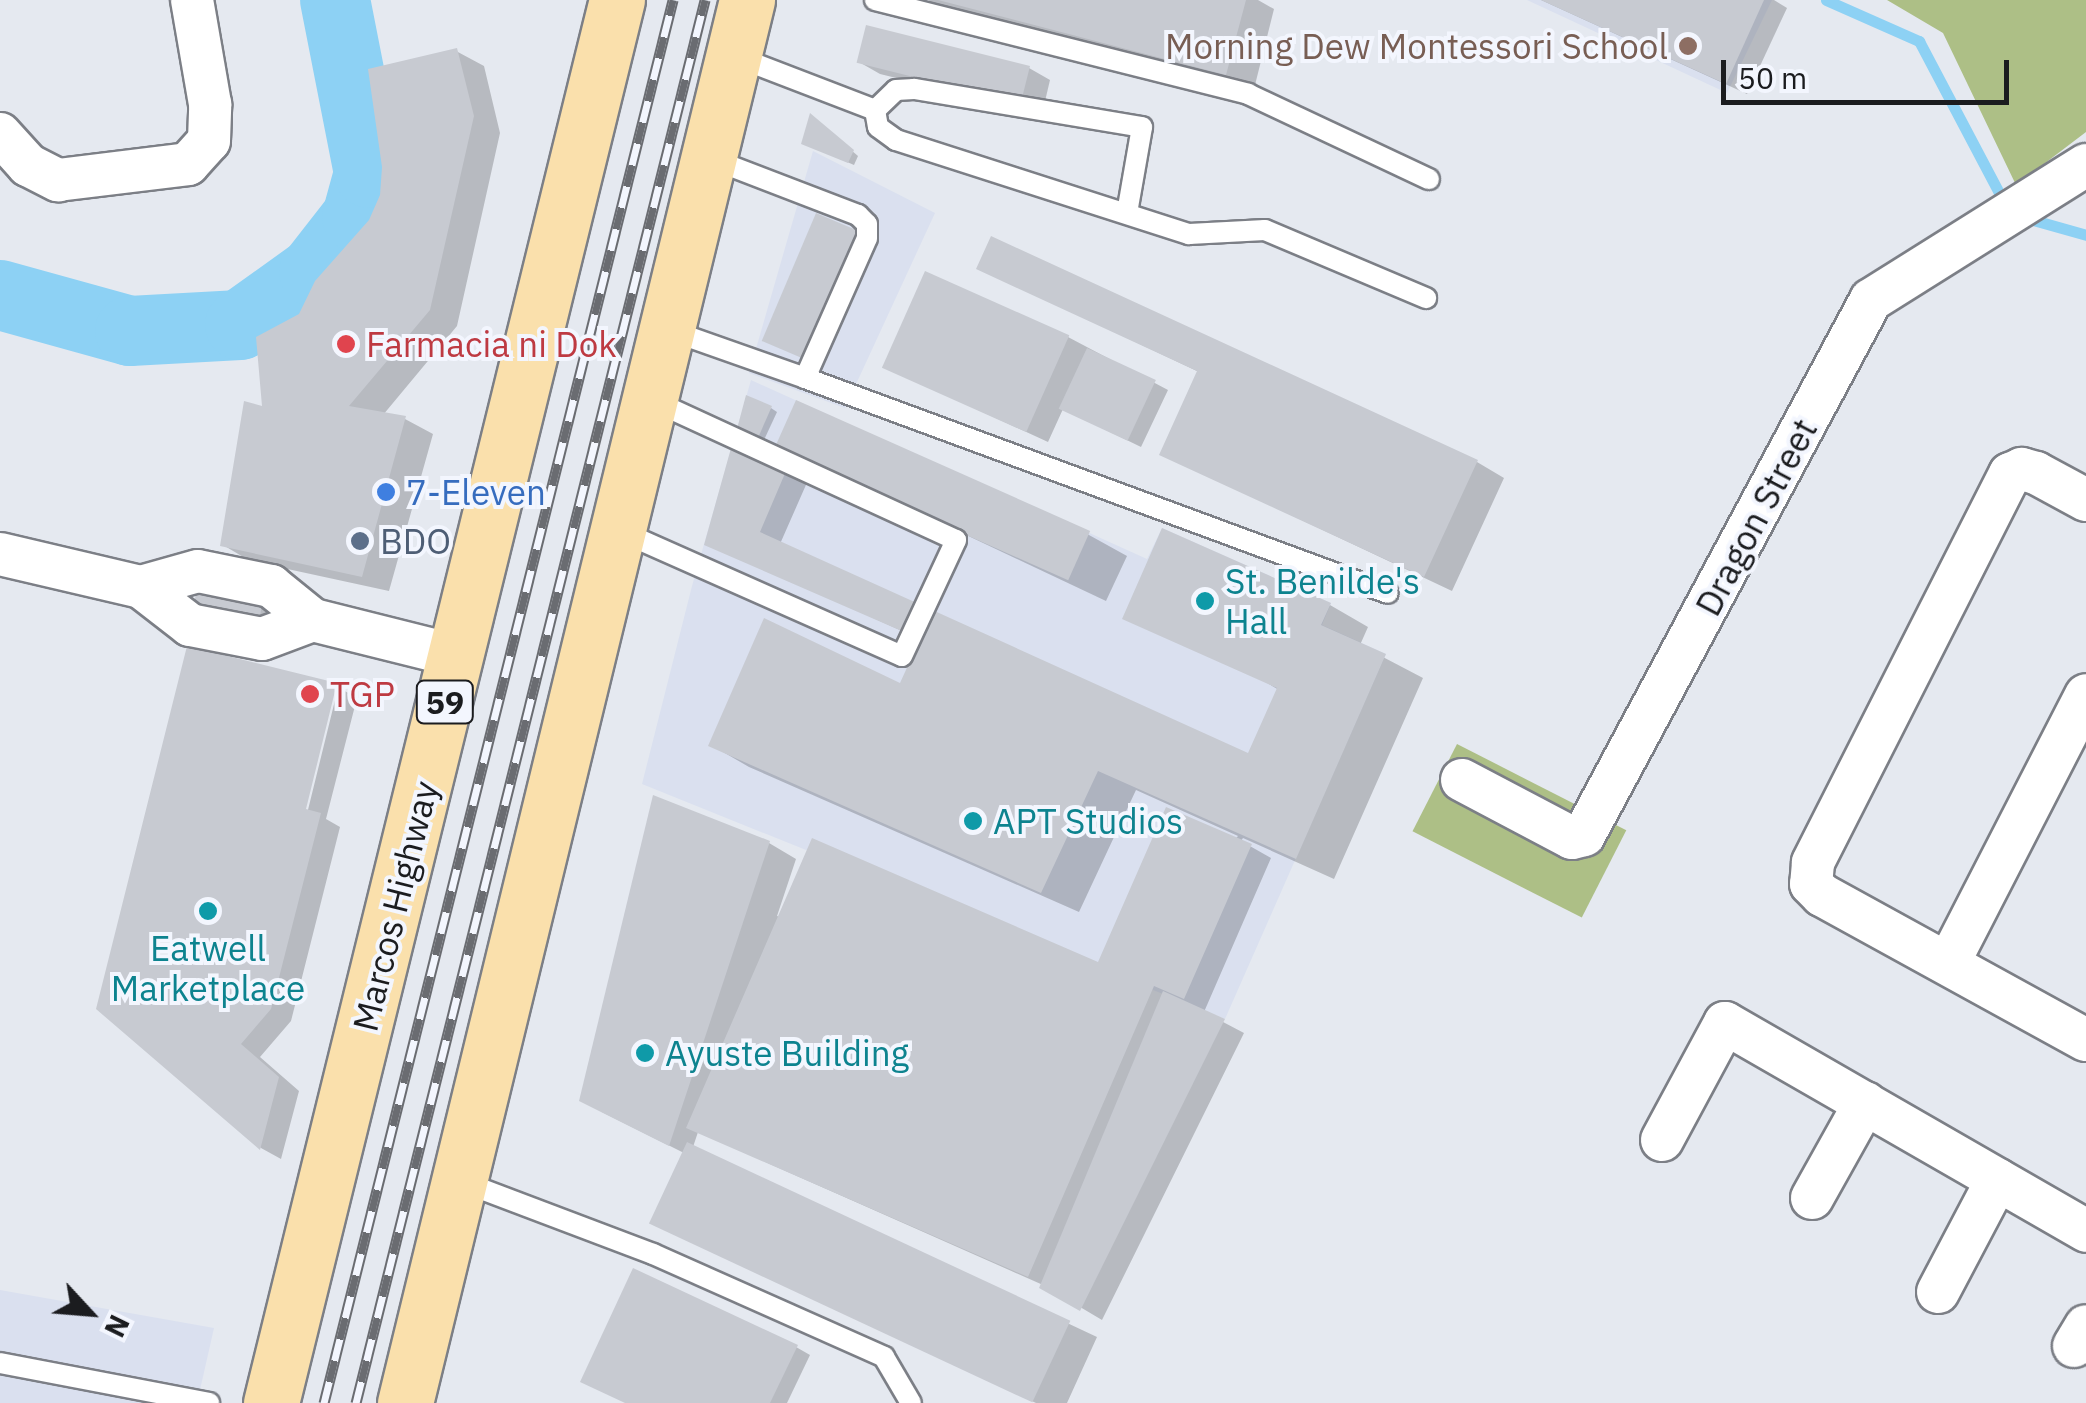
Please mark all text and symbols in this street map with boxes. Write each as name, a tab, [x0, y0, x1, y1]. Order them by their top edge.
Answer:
place label: Morning Dew Montessori School	[1165, 25, 1668, 67]
marker: Morning Dew Montessori School	[1677, 35, 1699, 57]
scale bar	[1726, 40, 2014, 102]
text: 50 m	[1738, 58, 1807, 97]
place label: Farmacia ni Dok	[366, 323, 617, 365]
marker: Farmacia ni Dok	[335, 333, 357, 355]
street label: Dragon Street	[1687, 411, 1825, 623]
place label: 7-Eleven	[406, 471, 546, 513]
marker: 7-Eleven	[375, 481, 397, 503]
place label: BDO	[380, 520, 451, 562]
marker: BDO	[349, 530, 371, 552]
place label: St. Benilde's Hall	[1225, 560, 1420, 642]
marker: St. Benilde's Hall	[1194, 590, 1216, 612]
place label: TGP	[330, 673, 395, 715]
road number: 59	[415, 675, 475, 729]
marker: TGP	[299, 683, 321, 705]
street label: Marcos Highway	[344, 777, 446, 1035]
place label: APT Studios	[993, 800, 1183, 842]
marker: APT Studios	[962, 810, 984, 832]
marker: Eatwell Marketplace	[197, 900, 219, 922]
place label: Eatwell Marketplace	[111, 927, 305, 1009]
place label: Ayuste Building	[665, 1032, 909, 1074]
marker: Ayuste Building	[634, 1042, 656, 1064]
north arrow	[40, 1263, 140, 1363]
text: N	[96, 1309, 138, 1344]

